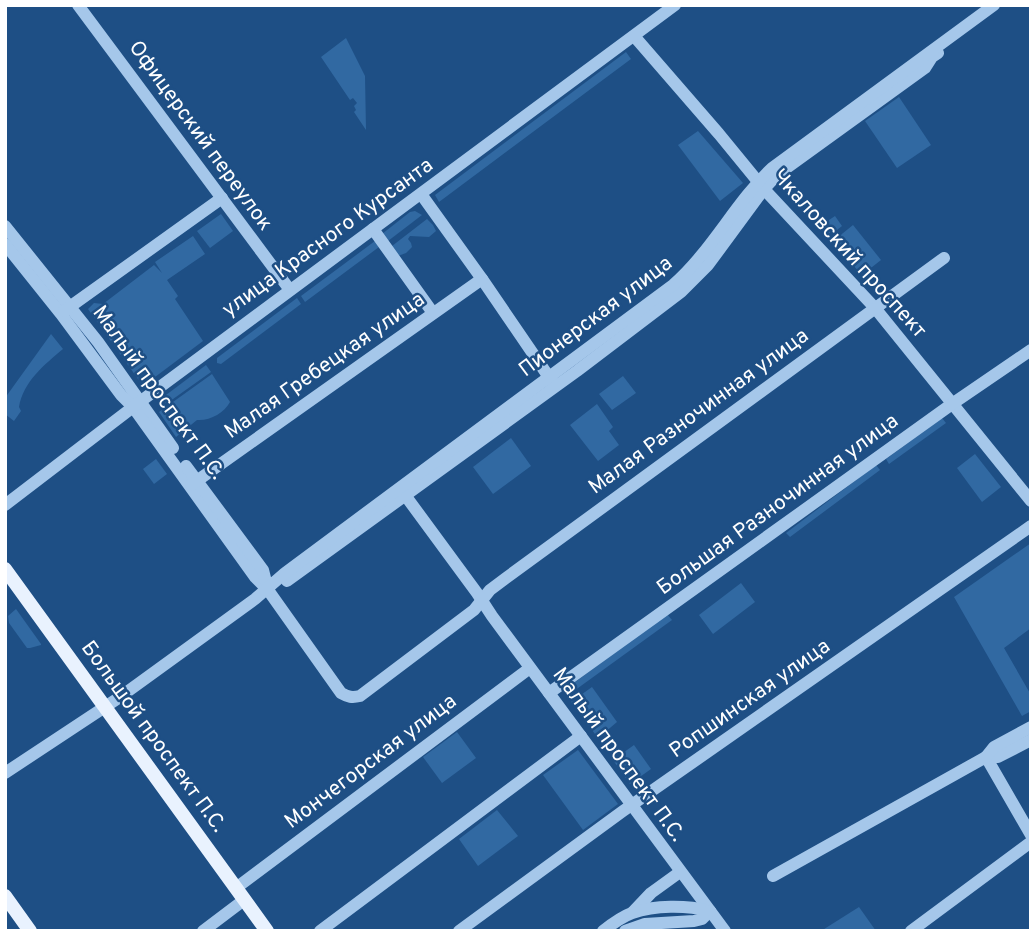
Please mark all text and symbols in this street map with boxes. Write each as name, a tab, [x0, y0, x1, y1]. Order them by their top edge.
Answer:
street label: Офицерский переулок	[122, 36, 278, 236]
street label: улица Красного Курсанта	[217, 152, 439, 324]
street label: Чкаловский проспект	[766, 164, 932, 344]
street label: Пионерская улица	[514, 250, 678, 384]
street label: Малая Гребецкая улица	[220, 286, 430, 446]
street label: Малый проспект П.С.	[86, 301, 230, 485]
street label: Малая Разночинная улица	[584, 323, 814, 501]
street label: Большая Разночинная улица	[652, 408, 904, 602]
street label: Ропшинская улица	[664, 633, 836, 765]
street label: Большой проспект П.С.	[74, 636, 232, 838]
street label: Малый проспект П.С.	[546, 663, 690, 847]
street label: Мончегорская улица	[280, 688, 462, 836]

